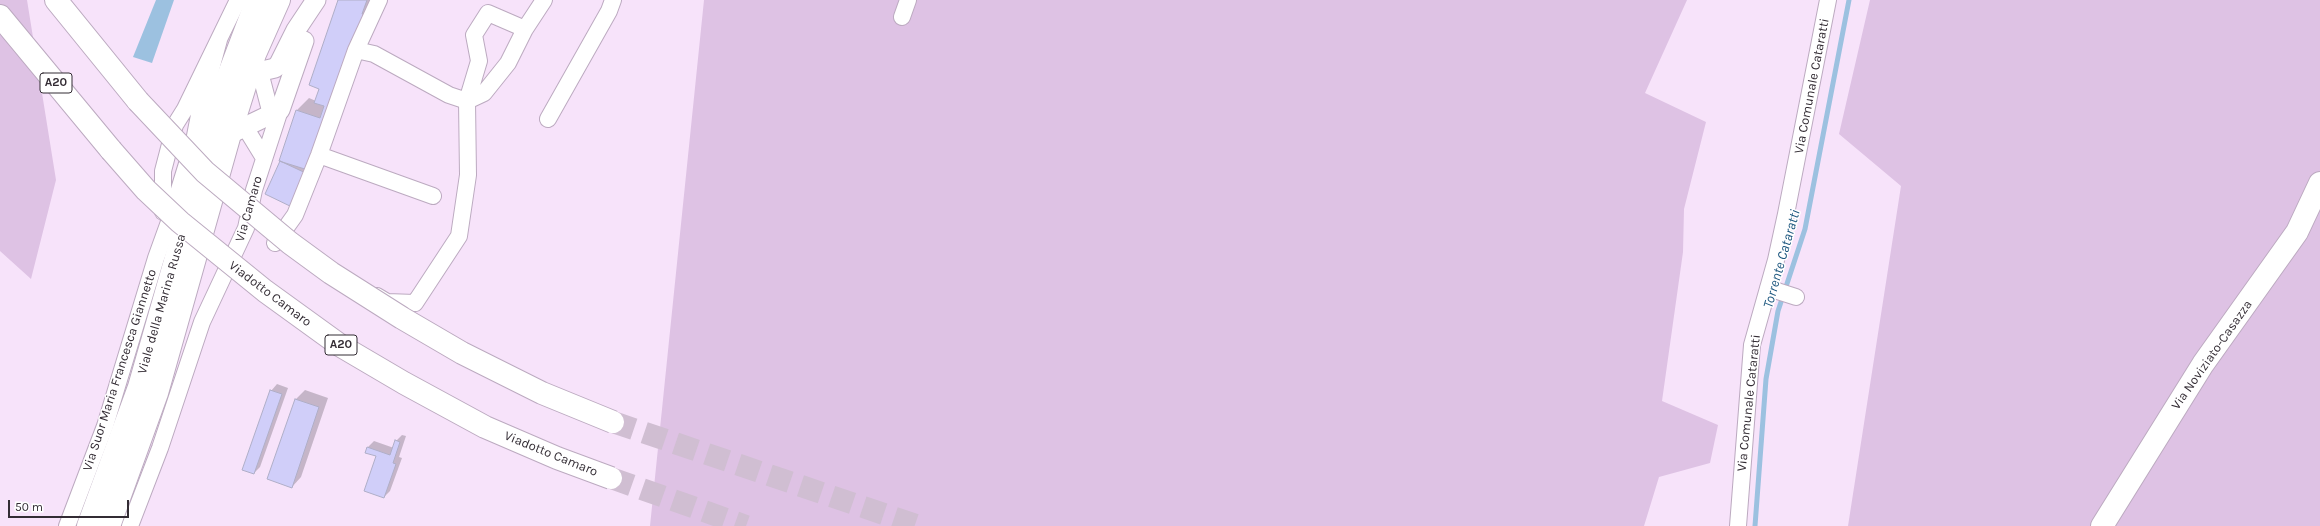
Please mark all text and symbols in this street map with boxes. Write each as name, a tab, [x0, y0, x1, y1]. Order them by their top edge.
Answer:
street label: Via Comunale Cataratti	[1791, 17, 1833, 155]
road number: A20	[40, 73, 72, 93]
street label: Via Camaro	[232, 174, 266, 244]
water label: Torrente Cataratti	[1760, 208, 1804, 310]
street label: Viale della Marina Russa	[135, 232, 189, 376]
street label: Viadotto Camaro	[226, 258, 314, 330]
street label: Via Suor Maria Francesca Giannetto	[80, 267, 160, 473]
street label: Via Noviziato-Casazza	[2168, 297, 2256, 413]
street label: Via Comunale Cataratti	[1734, 334, 1764, 472]
road number: A20	[325, 335, 357, 355]
street label: Viadotto Camaro	[502, 428, 600, 480]
scale bar	[10, 492, 131, 518]
text: 50 m	[15, 500, 43, 514]

